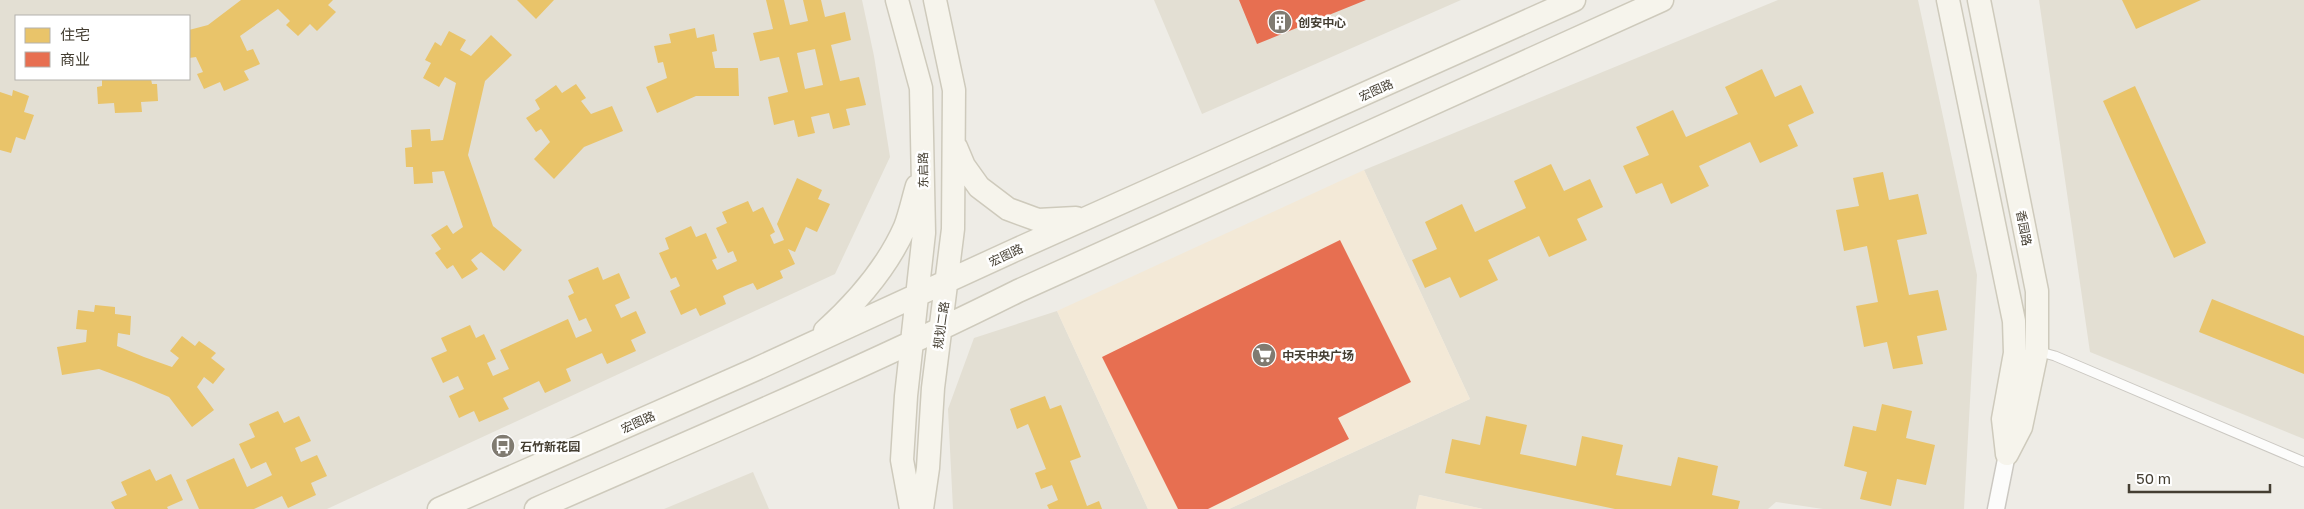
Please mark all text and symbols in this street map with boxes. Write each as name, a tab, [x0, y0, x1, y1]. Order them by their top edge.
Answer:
building icon: 创安中心	[1267, 9, 1293, 35]
legend	[15, 15, 190, 80]
place label: 创安中心	[1298, 15, 1346, 30]
text: 住宅	[60, 25, 90, 43]
text: 商业	[60, 50, 90, 68]
street label: 宏图路	[1356, 76, 1396, 104]
street label: 东启路	[915, 152, 931, 188]
street label: 香园路	[2013, 209, 2035, 247]
street label: 宏图路	[987, 241, 1025, 269]
street label: 规划二路	[930, 300, 952, 350]
supermarket icon: 中天中央广场	[1251, 342, 1277, 368]
place label: 中天中央广场	[1282, 348, 1354, 363]
street label: 宏图路	[618, 408, 658, 436]
bus stop icon: 石竹新花园	[490, 433, 516, 459]
place label: 石竹新花园	[520, 439, 580, 454]
scale bar	[2129, 462, 2270, 494]
text: 50 m	[2136, 469, 2171, 487]

